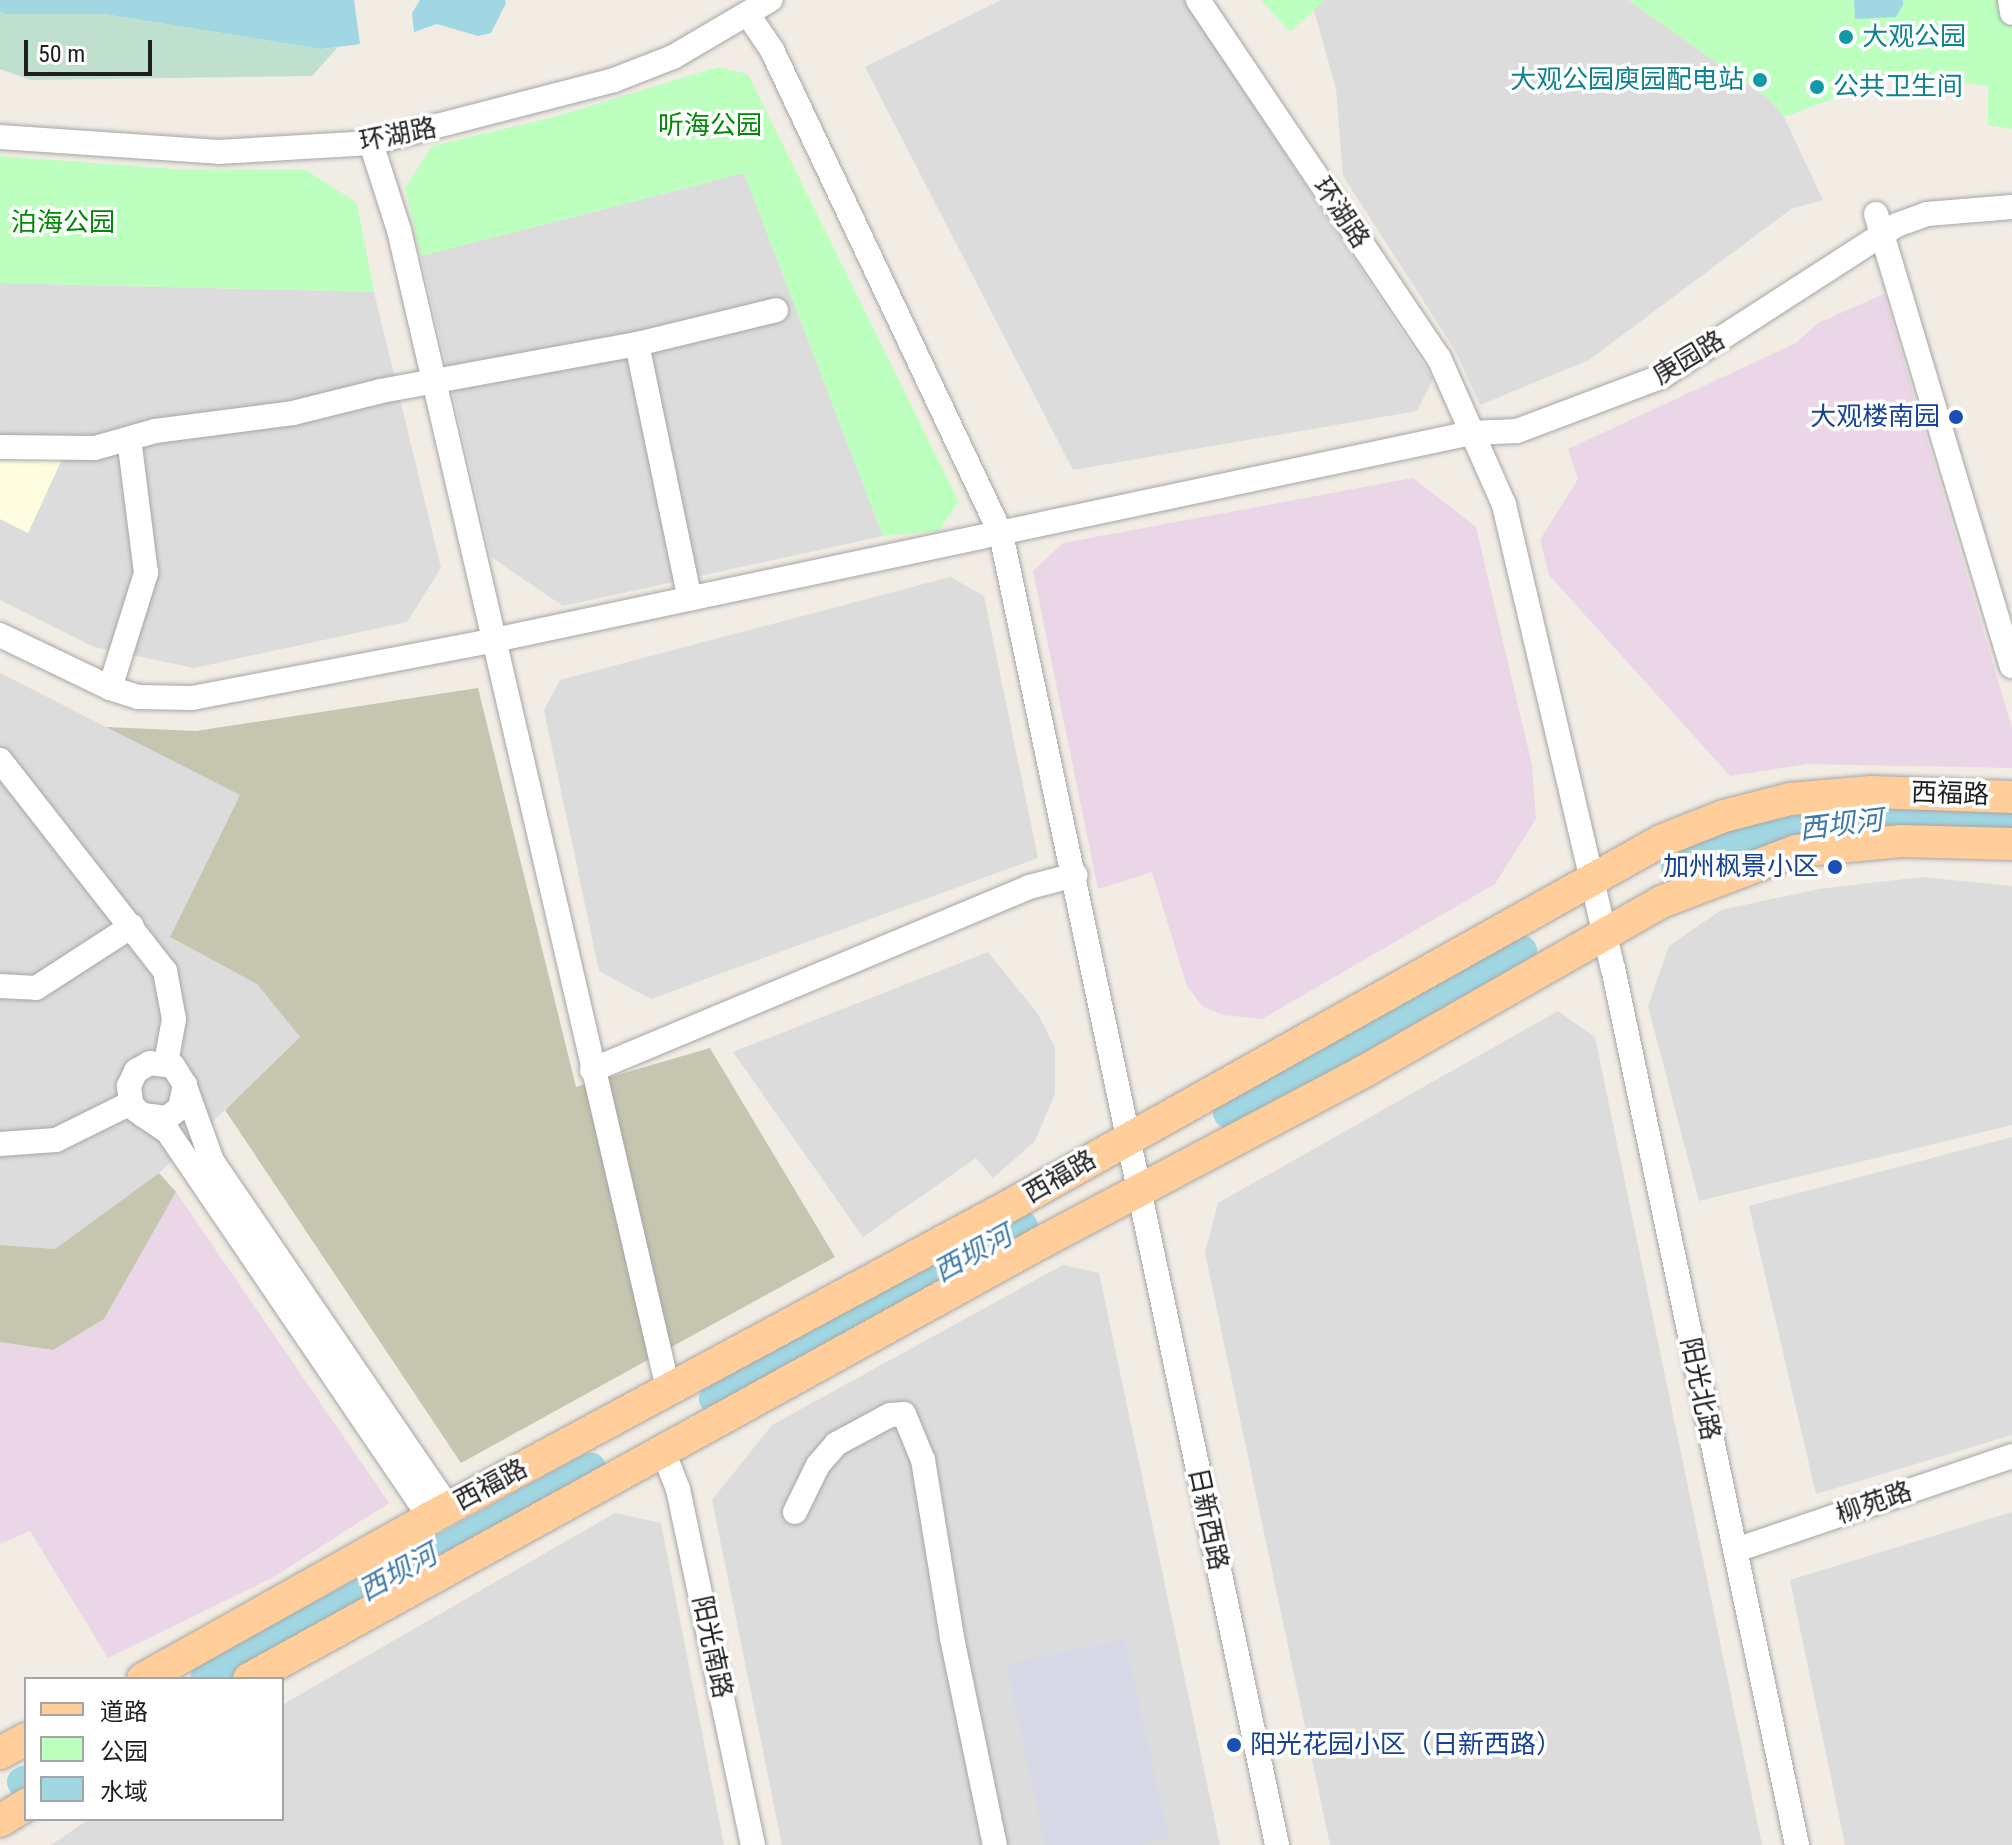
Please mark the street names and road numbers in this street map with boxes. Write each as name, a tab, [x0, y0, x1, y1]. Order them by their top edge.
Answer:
street label: 环湖路	[357, 112, 439, 158]
street label: 环湖路	[1306, 172, 1376, 254]
street label: 庚园路	[1648, 325, 1730, 391]
street label: 西福路	[1910, 777, 1990, 811]
street label: 西福路	[1018, 1144, 1102, 1210]
street label: 阳光北路	[1674, 1335, 1726, 1443]
street label: 西福路	[449, 1453, 533, 1517]
street label: 日新西路	[1182, 1465, 1234, 1573]
street label: 柳苑路	[1832, 1476, 1916, 1530]
street label: 阳光南路	[686, 1593, 738, 1701]

